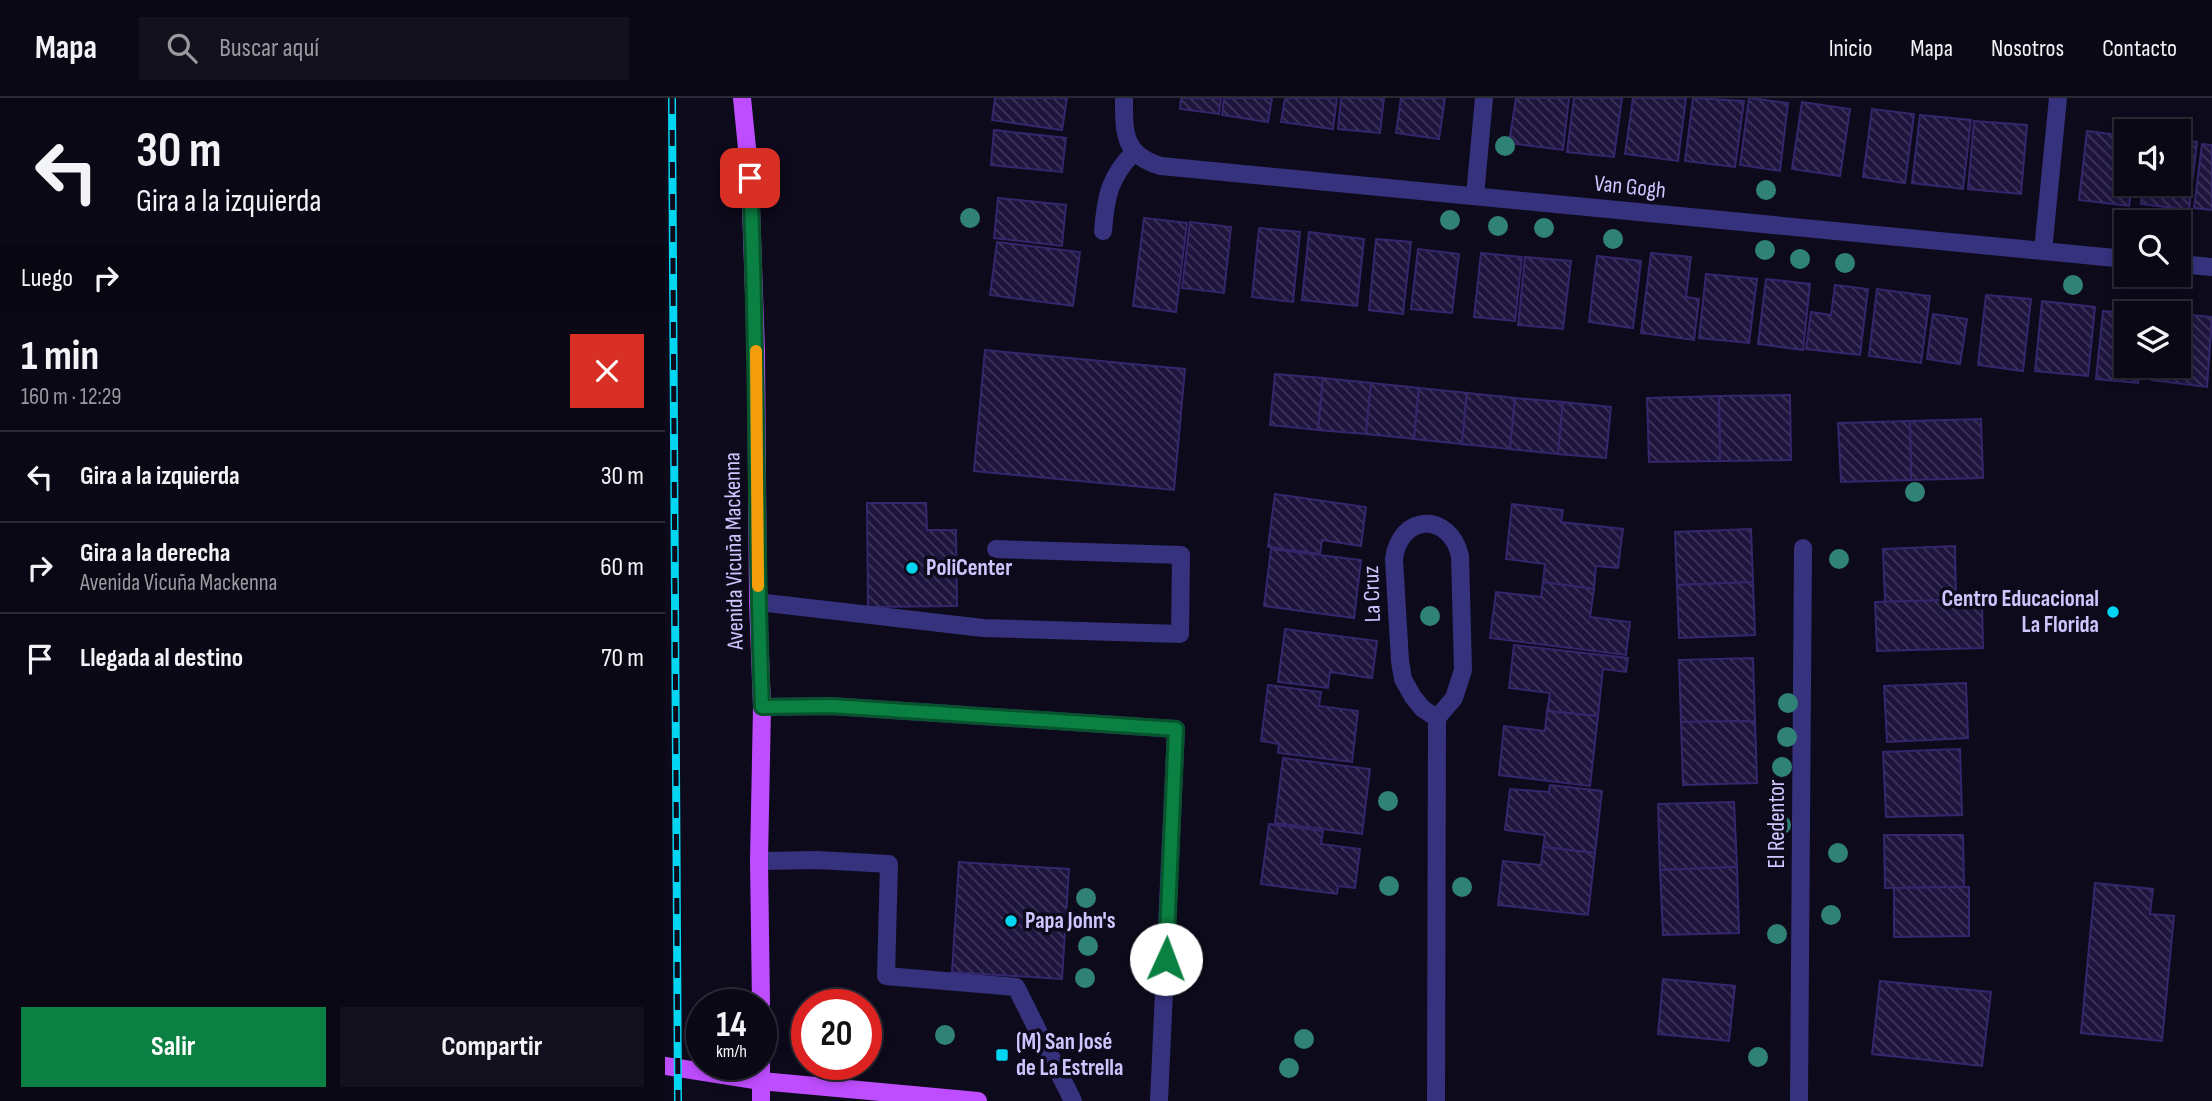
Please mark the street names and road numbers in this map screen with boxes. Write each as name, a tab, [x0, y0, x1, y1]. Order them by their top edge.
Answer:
street label: Van Gogh	[1593, 169, 1667, 205]
street label: Avenida Vicuña Mackenna	[718, 452, 750, 651]
street label: La Cruz	[1357, 565, 1387, 623]
street label: El Redentor	[1763, 779, 1791, 868]

